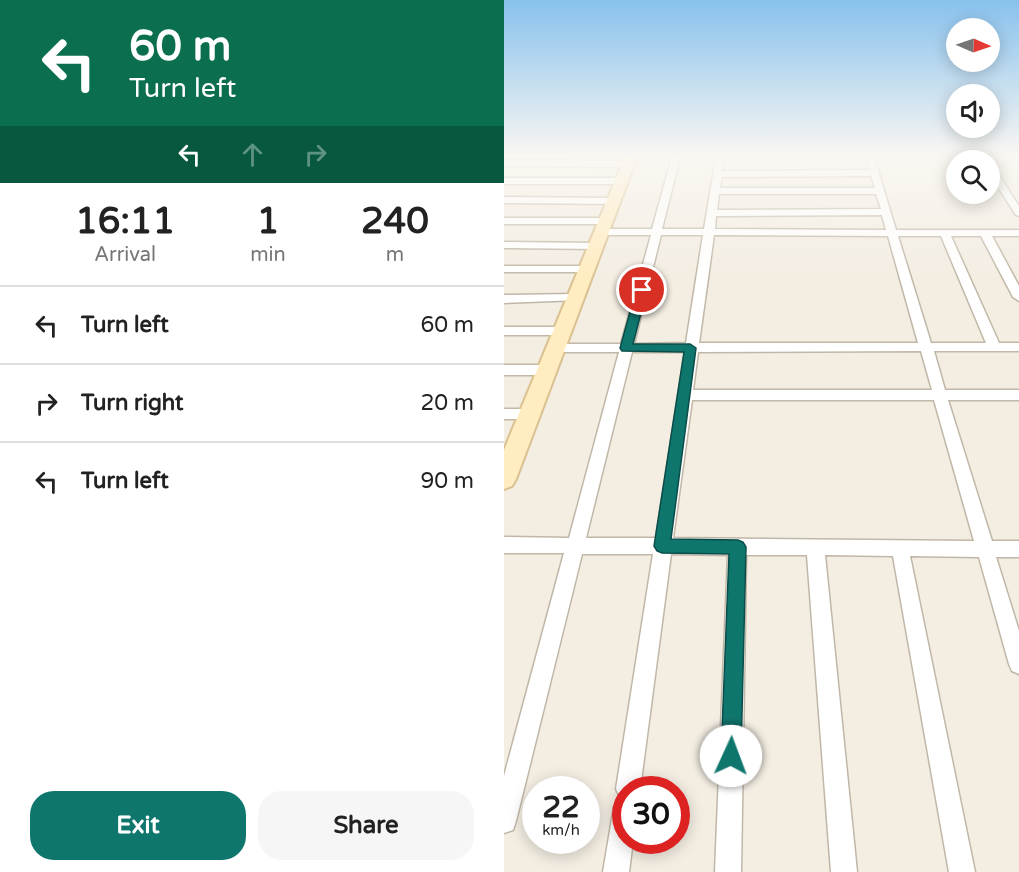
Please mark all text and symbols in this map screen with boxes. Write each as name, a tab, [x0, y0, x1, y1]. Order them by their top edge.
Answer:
north arrow	[946, 18, 1000, 72]
map controls	[946, 18, 1000, 204]
text: 60 m	[129, 21, 231, 72]
icon: left	[30, 24, 108, 102]
text: Turn left	[129, 72, 236, 105]
button: sound	[946, 84, 1000, 138]
icon: left	[173, 138, 206, 171]
icon: ahead	[236, 138, 269, 171]
icon: right	[299, 138, 332, 171]
button: search	[946, 150, 1000, 204]
text: 16:11	[75, 200, 175, 243]
text: 1	[257, 200, 279, 243]
text: 240	[361, 200, 429, 243]
text: Arrival	[94, 243, 156, 267]
text: min	[250, 243, 286, 267]
text: m	[386, 243, 404, 267]
pin	[616, 264, 667, 315]
icon: arrive	[625, 273, 658, 306]
icon: left	[30, 309, 63, 342]
text: Turn left	[81, 312, 169, 338]
text: 60 m	[420, 312, 474, 338]
icon: right	[30, 387, 63, 420]
text: Turn right	[81, 390, 183, 416]
text: 20 m	[420, 390, 474, 416]
icon: left	[30, 465, 63, 498]
text: Turn left	[81, 468, 169, 494]
text: 90 m	[420, 468, 474, 494]
position arrow	[699, 724, 763, 788]
speed limit sign: 30	[612, 776, 690, 854]
text: 22	[542, 789, 580, 826]
button: Exit	[30, 791, 246, 860]
button: Share	[258, 791, 474, 860]
text: km/h	[542, 821, 580, 839]

